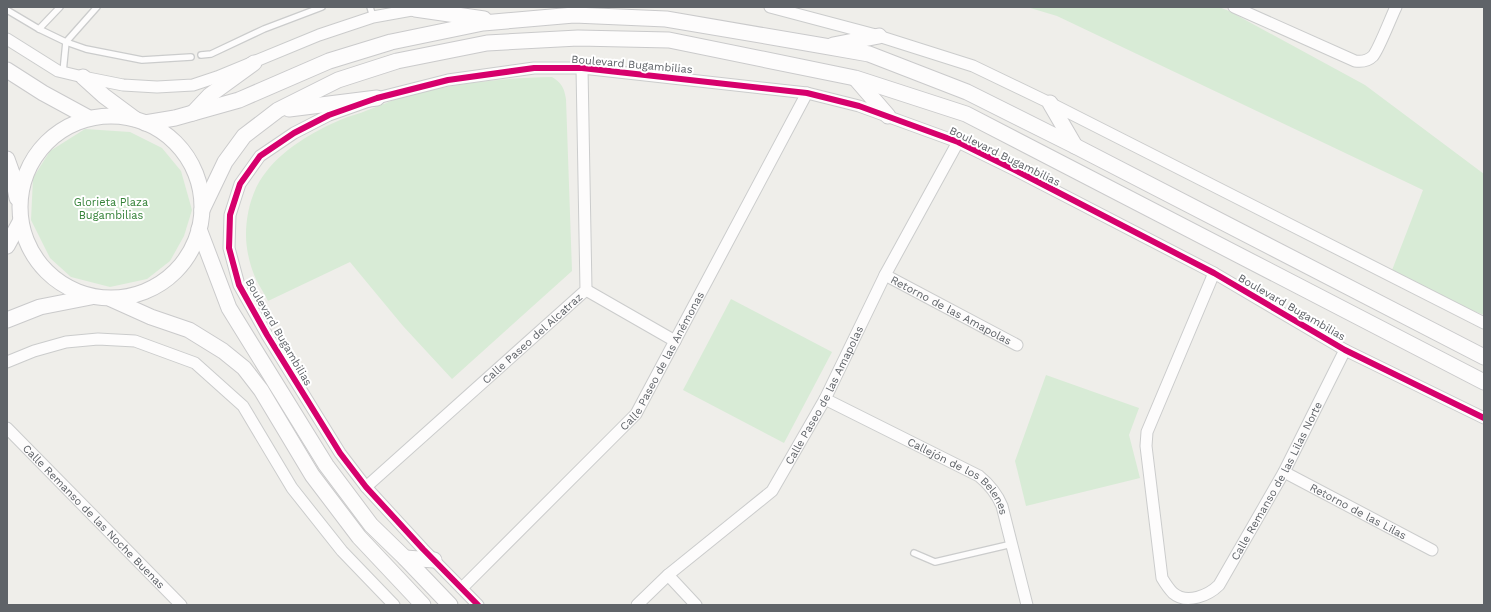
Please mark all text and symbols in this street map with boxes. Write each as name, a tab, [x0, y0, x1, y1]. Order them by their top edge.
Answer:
street label: Boulevard Bugambilias	[571, 53, 693, 76]
street label: Boulevard Bugambilias	[947, 124, 1062, 189]
park label: Glorieta Plaza Bugambilias	[74, 196, 148, 222]
street label: Boulevard Bugambilias	[1236, 271, 1348, 344]
street label: Retorno de las Amapolas	[888, 273, 1014, 348]
street label: Boulevard Bugambilias	[243, 276, 315, 388]
street label: Calle Paseo de las Anémonas	[617, 289, 707, 433]
street label: Calle Paseo del Alcatraz	[480, 290, 585, 387]
street label: Calle Paseo de las Amapolas	[783, 324, 866, 467]
street label: Calle Remanso de las Lilas Norte	[1229, 400, 1325, 563]
street label: Callejón de los Belenes	[905, 435, 1010, 516]
street label: Calle Remanso de las Noche Buenas	[20, 442, 167, 592]
street label: Retorno de las Lilas	[1308, 481, 1409, 542]

